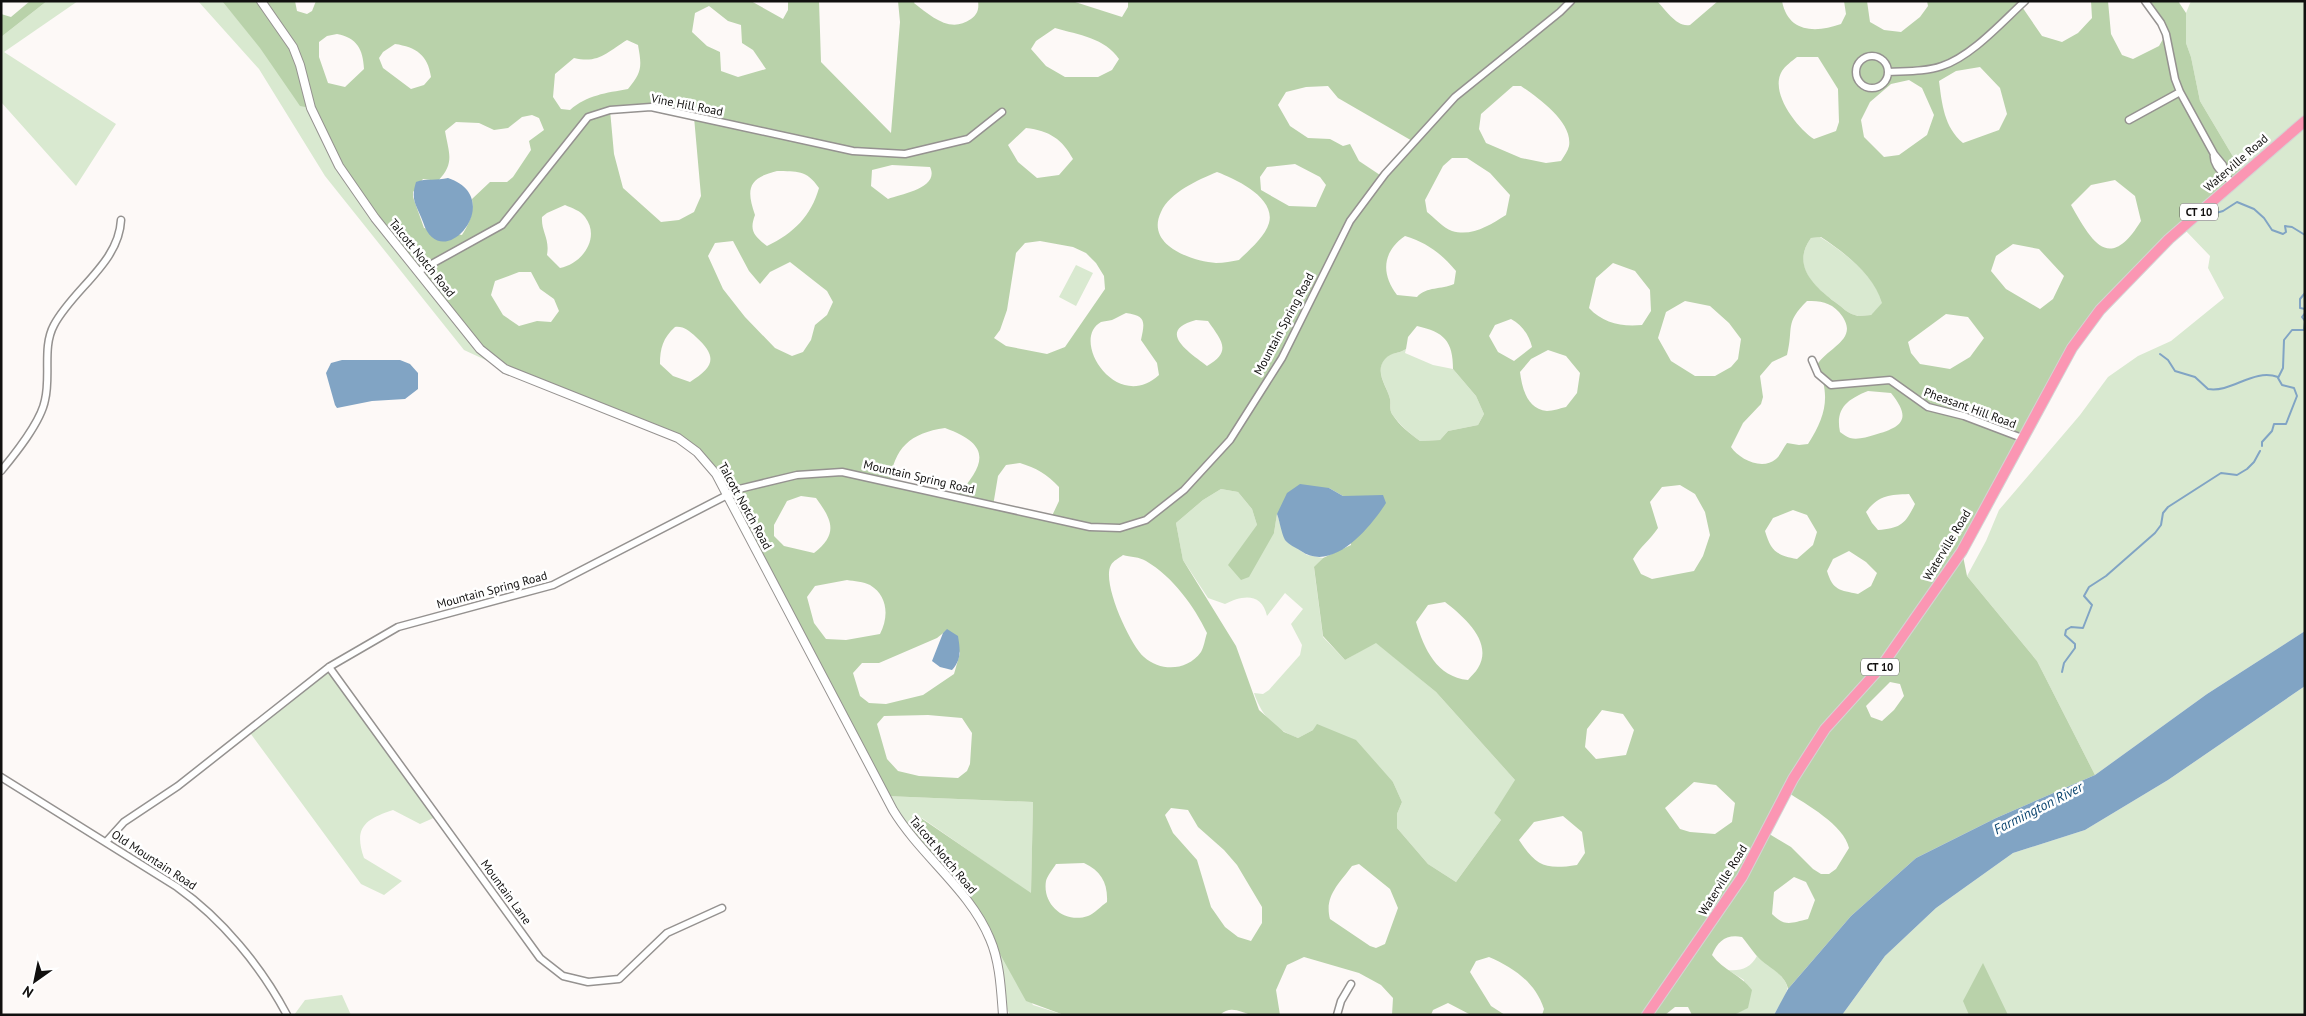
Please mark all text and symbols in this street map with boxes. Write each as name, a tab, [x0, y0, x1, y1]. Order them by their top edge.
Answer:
street label: Vine Hill Road	[649, 90, 724, 119]
street label: Waterville Road	[2200, 131, 2271, 195]
road number: CT 10	[2180, 203, 2218, 220]
street label: Talcott Notch Road	[386, 215, 459, 300]
street label: Mountain Spring Road	[1250, 270, 1317, 378]
street label: Pheasant Hill Road	[1922, 384, 2018, 431]
street label: Mountain Spring Road	[862, 456, 976, 497]
street label: Talcott Notch Road	[715, 460, 775, 552]
street label: Waterville Road	[1919, 506, 1974, 583]
street label: Mountain Spring Road	[435, 568, 549, 611]
road number: CT 10	[1861, 659, 1899, 676]
water label: Farmington River	[1990, 777, 2087, 838]
street label: Talcott Notch Road	[907, 813, 980, 897]
street label: Old Mountain Road	[109, 826, 200, 893]
street label: Waterville Road	[1695, 842, 1750, 918]
street label: Mountain Lane	[478, 856, 535, 927]
north arrow	[10, 956, 60, 1006]
text: N	[19, 982, 37, 1002]

